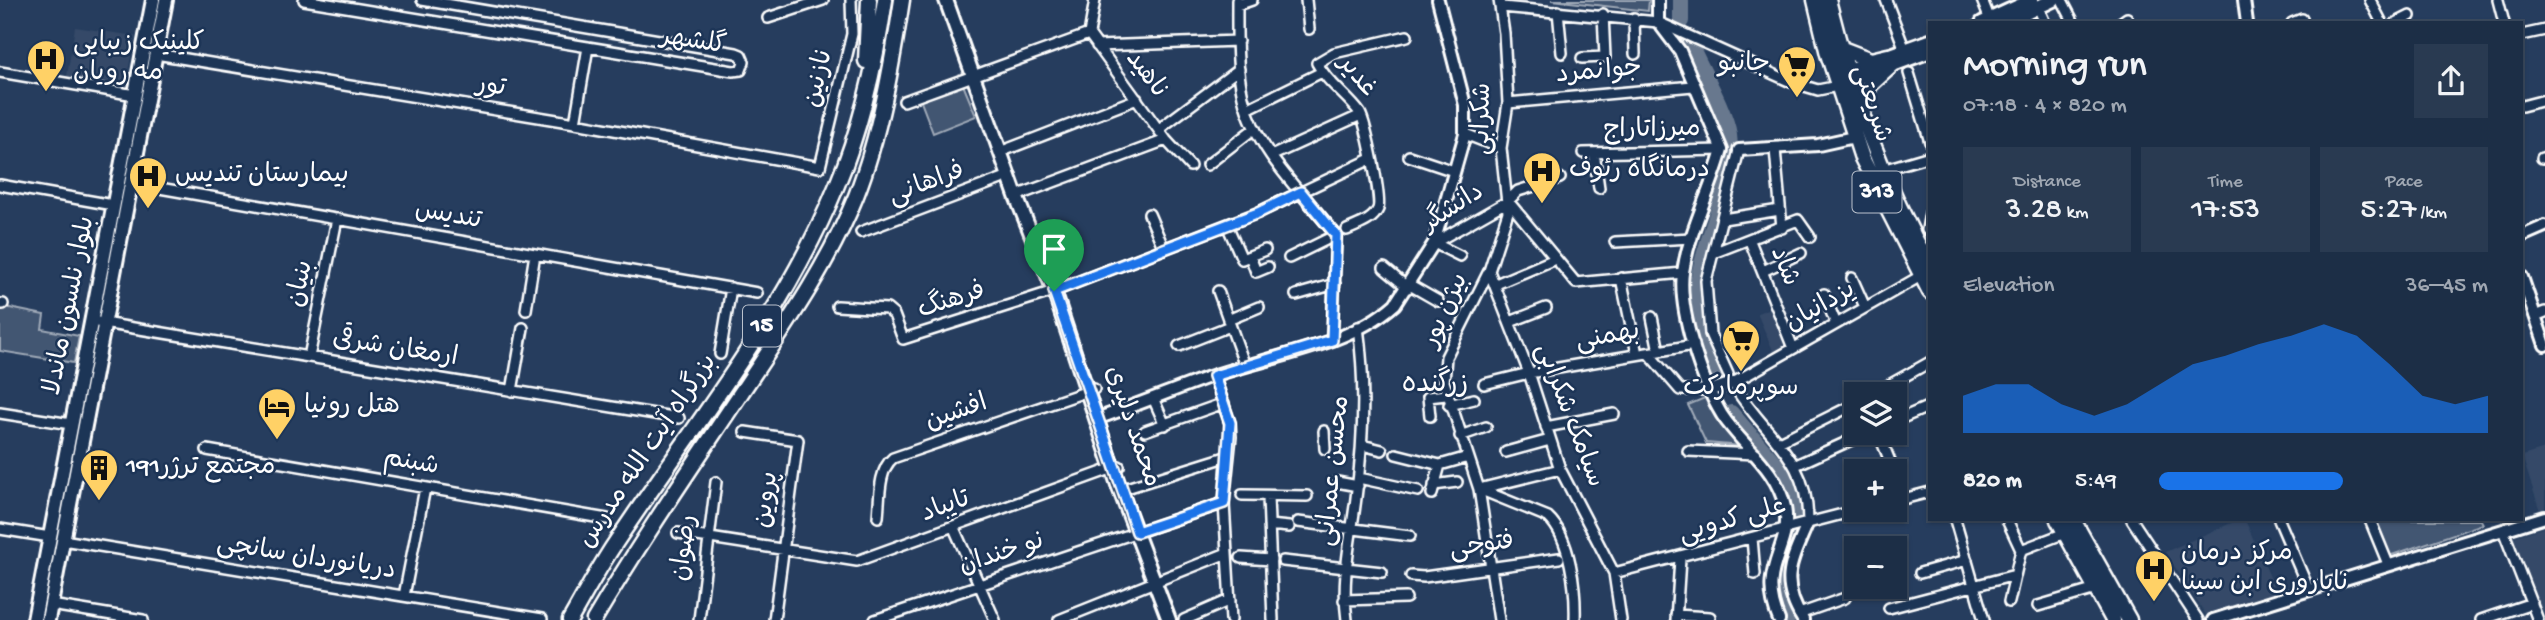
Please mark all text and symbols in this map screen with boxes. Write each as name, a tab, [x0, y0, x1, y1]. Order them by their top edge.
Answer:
street label: گلشهر	[656, 18, 729, 63]
place label: کلینیک زیبایی مه رویان	[73, 29, 205, 90]
hospital icon: کلینیک زیبایی مه رویان	[25, 38, 67, 93]
supermarket icon: جانبو	[1776, 44, 1818, 99]
button: share	[2414, 44, 2488, 118]
street label: ناهید	[1117, 45, 1173, 105]
text: Morning run	[1963, 45, 2147, 89]
street label: نازنین	[798, 47, 842, 111]
street label: غدیر	[1328, 48, 1382, 104]
place label: جانبو	[1716, 50, 1770, 81]
street label: جوانمرد	[1555, 54, 1643, 92]
street label: شریعتی	[1843, 61, 1897, 147]
street label: تور	[472, 70, 508, 106]
street label: شکرابی	[1468, 83, 1500, 155]
text: 07:18 · 4 × 820 m	[1963, 93, 2127, 120]
street label: میرزاتاراج	[1603, 115, 1701, 147]
hospital icon: درمانگاه رئوف	[1521, 150, 1563, 205]
place label: درمانگاه رئوف	[1569, 152, 1710, 187]
hospital icon: بیمارستان تندیس	[127, 155, 169, 210]
street label: فراهانی	[885, 156, 969, 214]
place label: بیمارستان تندیس	[175, 161, 349, 192]
text: Distance	[2014, 171, 2081, 194]
text: Time	[2208, 171, 2243, 194]
text: Pace	[2385, 171, 2422, 194]
road number: 313	[1853, 172, 1902, 212]
street label: دانشگر	[1414, 174, 1491, 241]
text: 3.28	[2006, 194, 2062, 229]
text: 17:53	[2191, 194, 2260, 229]
text: 5:27	[2361, 194, 2416, 229]
street label: تندیس	[412, 196, 484, 238]
text: km	[2062, 202, 2088, 225]
text: /km	[2416, 202, 2447, 225]
street label: بلوار نلسون ماندلا	[38, 214, 104, 398]
pin	[1024, 219, 1084, 291]
icon: arrive	[1035, 230, 1073, 268]
street label: شاد	[1761, 243, 1805, 291]
street label: بنیان	[282, 258, 322, 310]
street label: بیژن پور	[1416, 269, 1477, 355]
street label: فرهنگ	[913, 273, 990, 327]
text: Elevation	[1963, 273, 2054, 300]
text: 36–45 m	[2406, 273, 2488, 300]
street label: یزدانیان	[1780, 275, 1862, 341]
road number: 15	[743, 306, 781, 346]
street label: بهمنی	[1573, 317, 1643, 359]
supermarket icon: سوپرمارکت	[1720, 318, 1762, 373]
street label: ارمغان شرقی	[330, 320, 461, 375]
street label: سیامک شکرابی	[1526, 340, 1610, 492]
street label: بزرگراه آیت الله مدرس	[569, 347, 725, 555]
street label: محمد دلیری	[1096, 362, 1166, 492]
district label: زرگنده	[1402, 365, 1468, 402]
place label: سوپرمارکت	[1683, 374, 1799, 405]
map controls	[1844, 382, 1907, 599]
button: layers	[1844, 382, 1907, 445]
hotel icon: هتل رونیا	[256, 386, 298, 441]
street label: افشین	[922, 389, 992, 439]
place label: هتل رونیا	[304, 392, 400, 423]
street label: محسن عمرانی	[1312, 394, 1358, 548]
street label: شبنم	[381, 444, 441, 484]
building icon: مجتمع ترژر191	[78, 447, 120, 502]
place label: مجتمع ترژر191	[125, 453, 275, 484]
button: +	[1844, 459, 1907, 522]
text: 820 m	[1963, 468, 2022, 495]
text: 5:49	[2075, 468, 2117, 495]
street label: پروین	[749, 470, 787, 530]
street label: تایباد	[917, 485, 975, 531]
street label: علی کدویی	[1676, 492, 1790, 552]
street label: رضوان	[667, 513, 705, 583]
street label: نو خندان	[956, 527, 1048, 583]
street label: فتوحی	[1448, 527, 1516, 567]
street label: دریانوردان سانچی	[214, 530, 398, 588]
button: −	[1844, 536, 1907, 599]
place label: مرکز درمان ناباروری ابن سینا	[2181, 539, 2348, 600]
hospital icon: مرکز درمان ناباروری ابن سینا	[2133, 548, 2175, 603]

